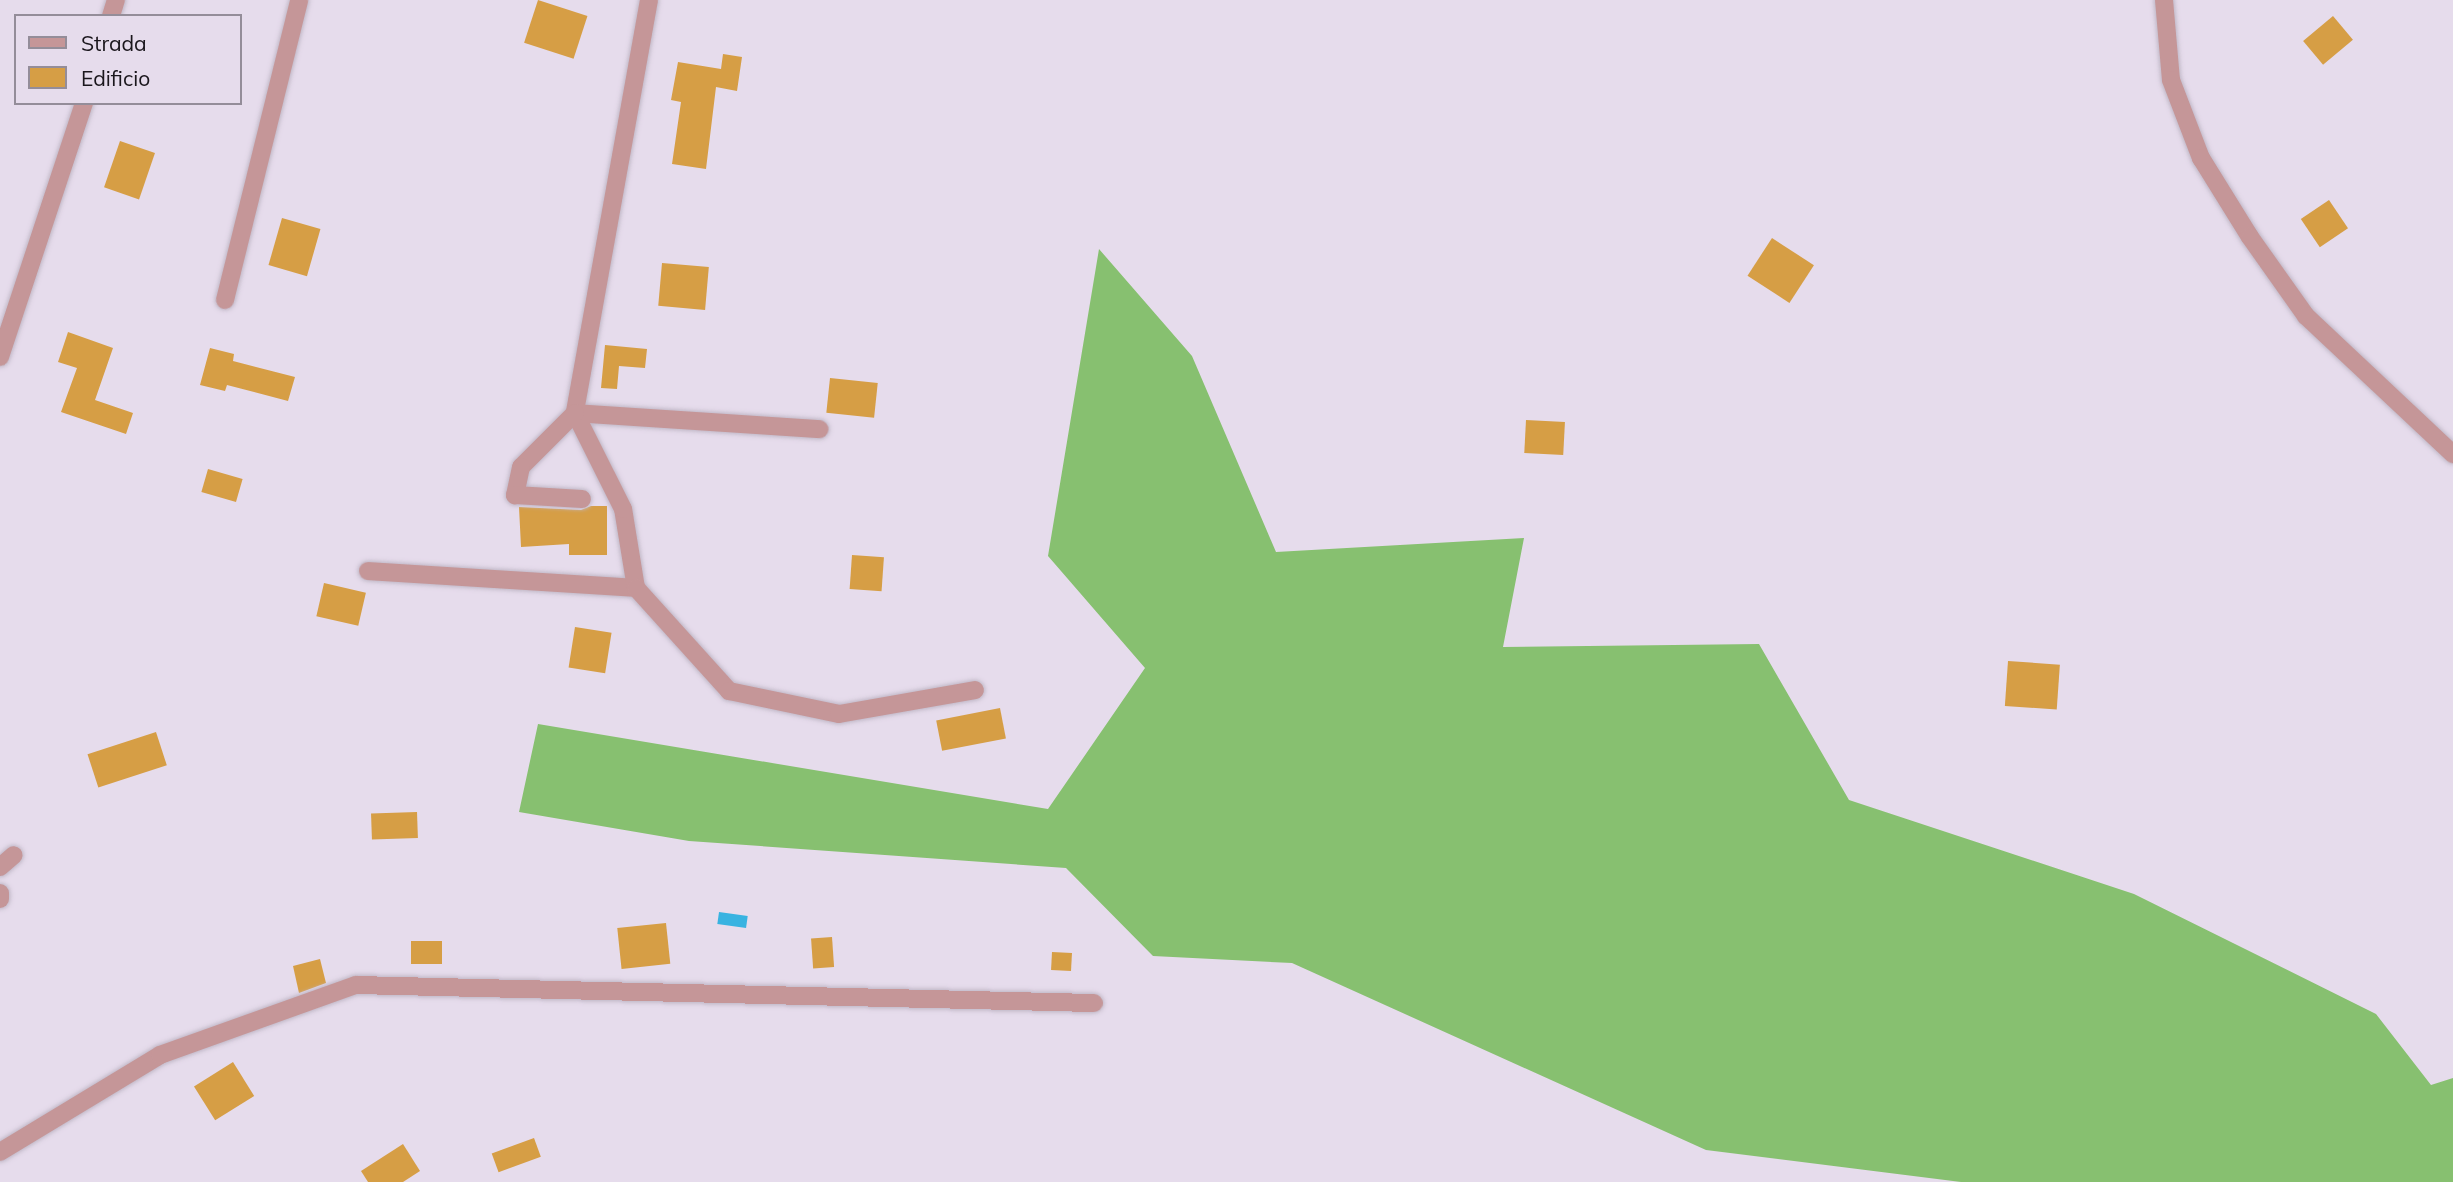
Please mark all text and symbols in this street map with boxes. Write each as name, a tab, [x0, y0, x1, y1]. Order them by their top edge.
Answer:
legend	[14, 14, 242, 105]
text: Strada	[81, 30, 147, 56]
text: Edificio	[81, 65, 150, 91]

